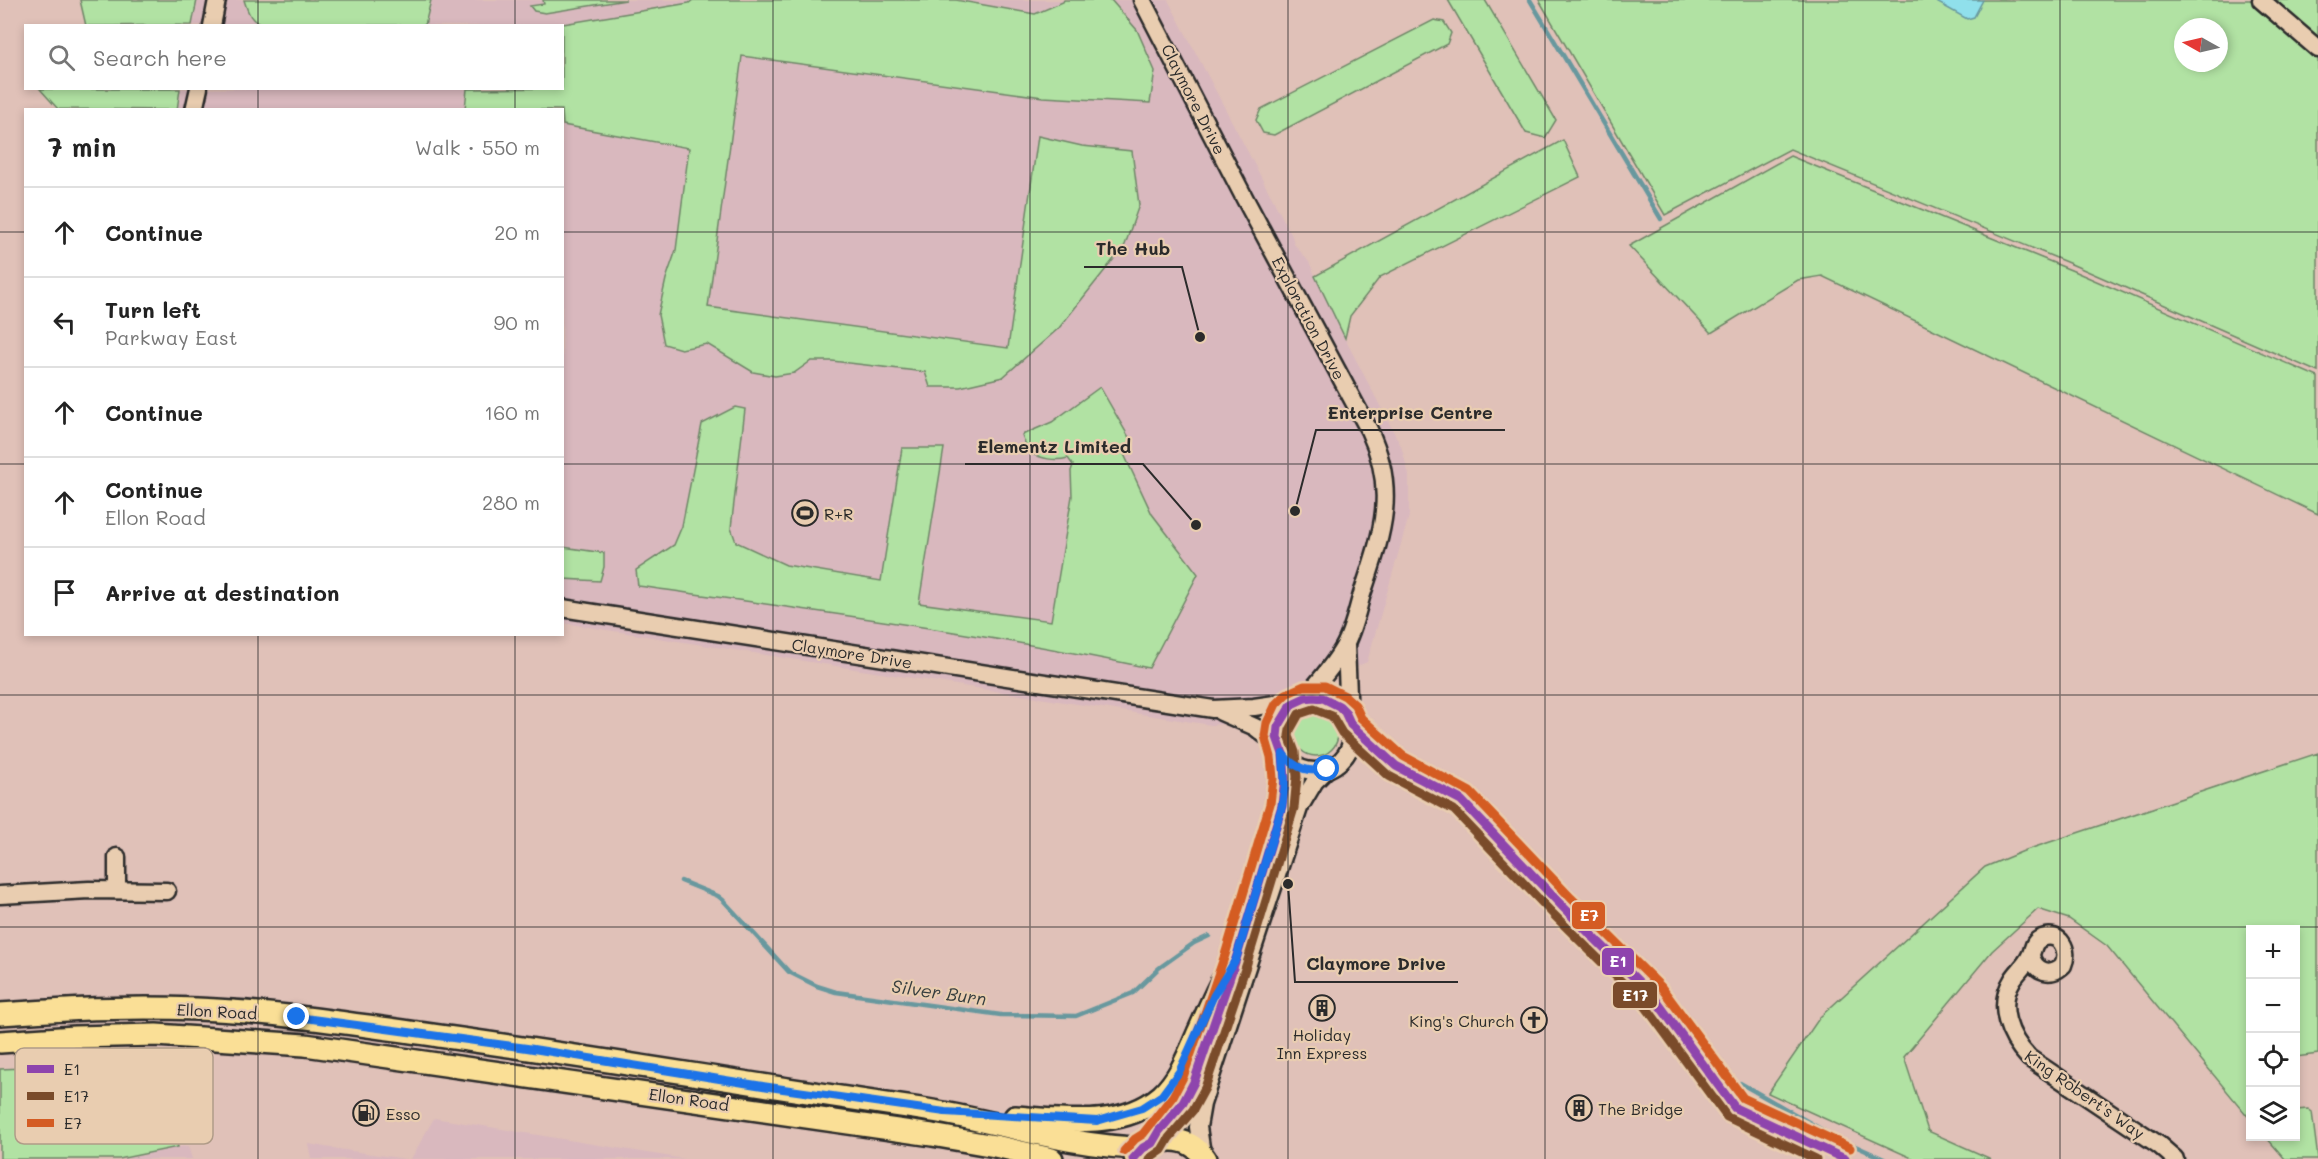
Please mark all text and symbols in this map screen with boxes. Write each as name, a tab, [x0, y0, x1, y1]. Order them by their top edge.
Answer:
north arrow	[2174, 18, 2228, 72]
search box	[24, 24, 564, 90]
street label: Claymore Drive	[1157, 40, 1231, 158]
icon: search	[45, 41, 78, 74]
text: Search here	[93, 43, 227, 72]
text: 7 min	[48, 130, 116, 164]
text: Walk · 550 m	[415, 134, 540, 160]
icon: ahead	[48, 216, 81, 249]
text: Continue	[105, 218, 203, 247]
text: 20 m	[494, 219, 540, 245]
callout: The Hub	[1084, 231, 1182, 267]
text: The Hub	[1096, 236, 1170, 260]
street label: Exploration Drive	[1268, 253, 1350, 383]
text: Turn left	[105, 295, 201, 324]
icon: left	[48, 306, 81, 339]
text: 90 m	[494, 309, 540, 335]
text: Parkway East	[105, 324, 238, 350]
callout: Enterprise Centre	[1316, 394, 1505, 430]
icon: ahead	[48, 396, 81, 429]
text: Continue	[105, 398, 203, 427]
text: 160 m	[484, 399, 540, 425]
text: Enterprise Centre	[1327, 400, 1493, 424]
callout: Elementz Limited	[965, 428, 1143, 464]
text: Elementz Limited	[977, 434, 1131, 458]
text: Continue	[105, 475, 203, 504]
icon: ahead	[48, 486, 81, 519]
text: 280 m	[482, 489, 540, 515]
sports icon: R+R	[790, 498, 820, 528]
place label: R+R	[824, 503, 853, 524]
text: Ellon Road	[105, 504, 206, 530]
icon: arrive	[48, 576, 81, 609]
text: Arrive at destination	[105, 578, 340, 607]
street label: Claymore Drive	[790, 633, 914, 673]
route start	[1313, 755, 1339, 781]
line badge: E7	[1571, 901, 1606, 930]
text: E7	[1579, 904, 1599, 925]
map controls	[2246, 925, 2300, 1141]
button: +	[2246, 925, 2300, 979]
callout: Claymore Drive	[1295, 946, 1458, 982]
line badge: E1	[1601, 947, 1635, 976]
text: E1	[1609, 950, 1627, 971]
text: Claymore Drive	[1306, 951, 1446, 975]
water label: Silver Burn	[890, 973, 988, 1011]
button: −	[2246, 979, 2300, 1033]
line badge: E17	[1612, 981, 1658, 1009]
text: E17	[1622, 984, 1648, 1005]
building icon: Holiday Inn Express	[1307, 993, 1337, 1023]
street label: Ellon Road	[176, 998, 258, 1024]
route end	[283, 1003, 309, 1029]
church icon: King's Church	[1519, 1005, 1549, 1035]
place label: King's Church	[1409, 1010, 1514, 1031]
place label: Holiday Inn Express	[1277, 1024, 1367, 1063]
button: locate	[2246, 1033, 2300, 1087]
street label: King Robert's Way	[2021, 1045, 2149, 1143]
legend	[15, 1048, 213, 1144]
text: E1	[64, 1058, 80, 1079]
street label: Ellon Road	[648, 1083, 730, 1115]
text: E17	[64, 1085, 89, 1106]
button: layers	[2246, 1087, 2300, 1141]
building icon: The Bridge	[1564, 1093, 1594, 1123]
fuel station icon: Esso	[351, 1098, 381, 1128]
place label: The Bridge	[1598, 1098, 1683, 1119]
place label: Esso	[386, 1103, 420, 1124]
text: E7	[64, 1112, 82, 1133]

